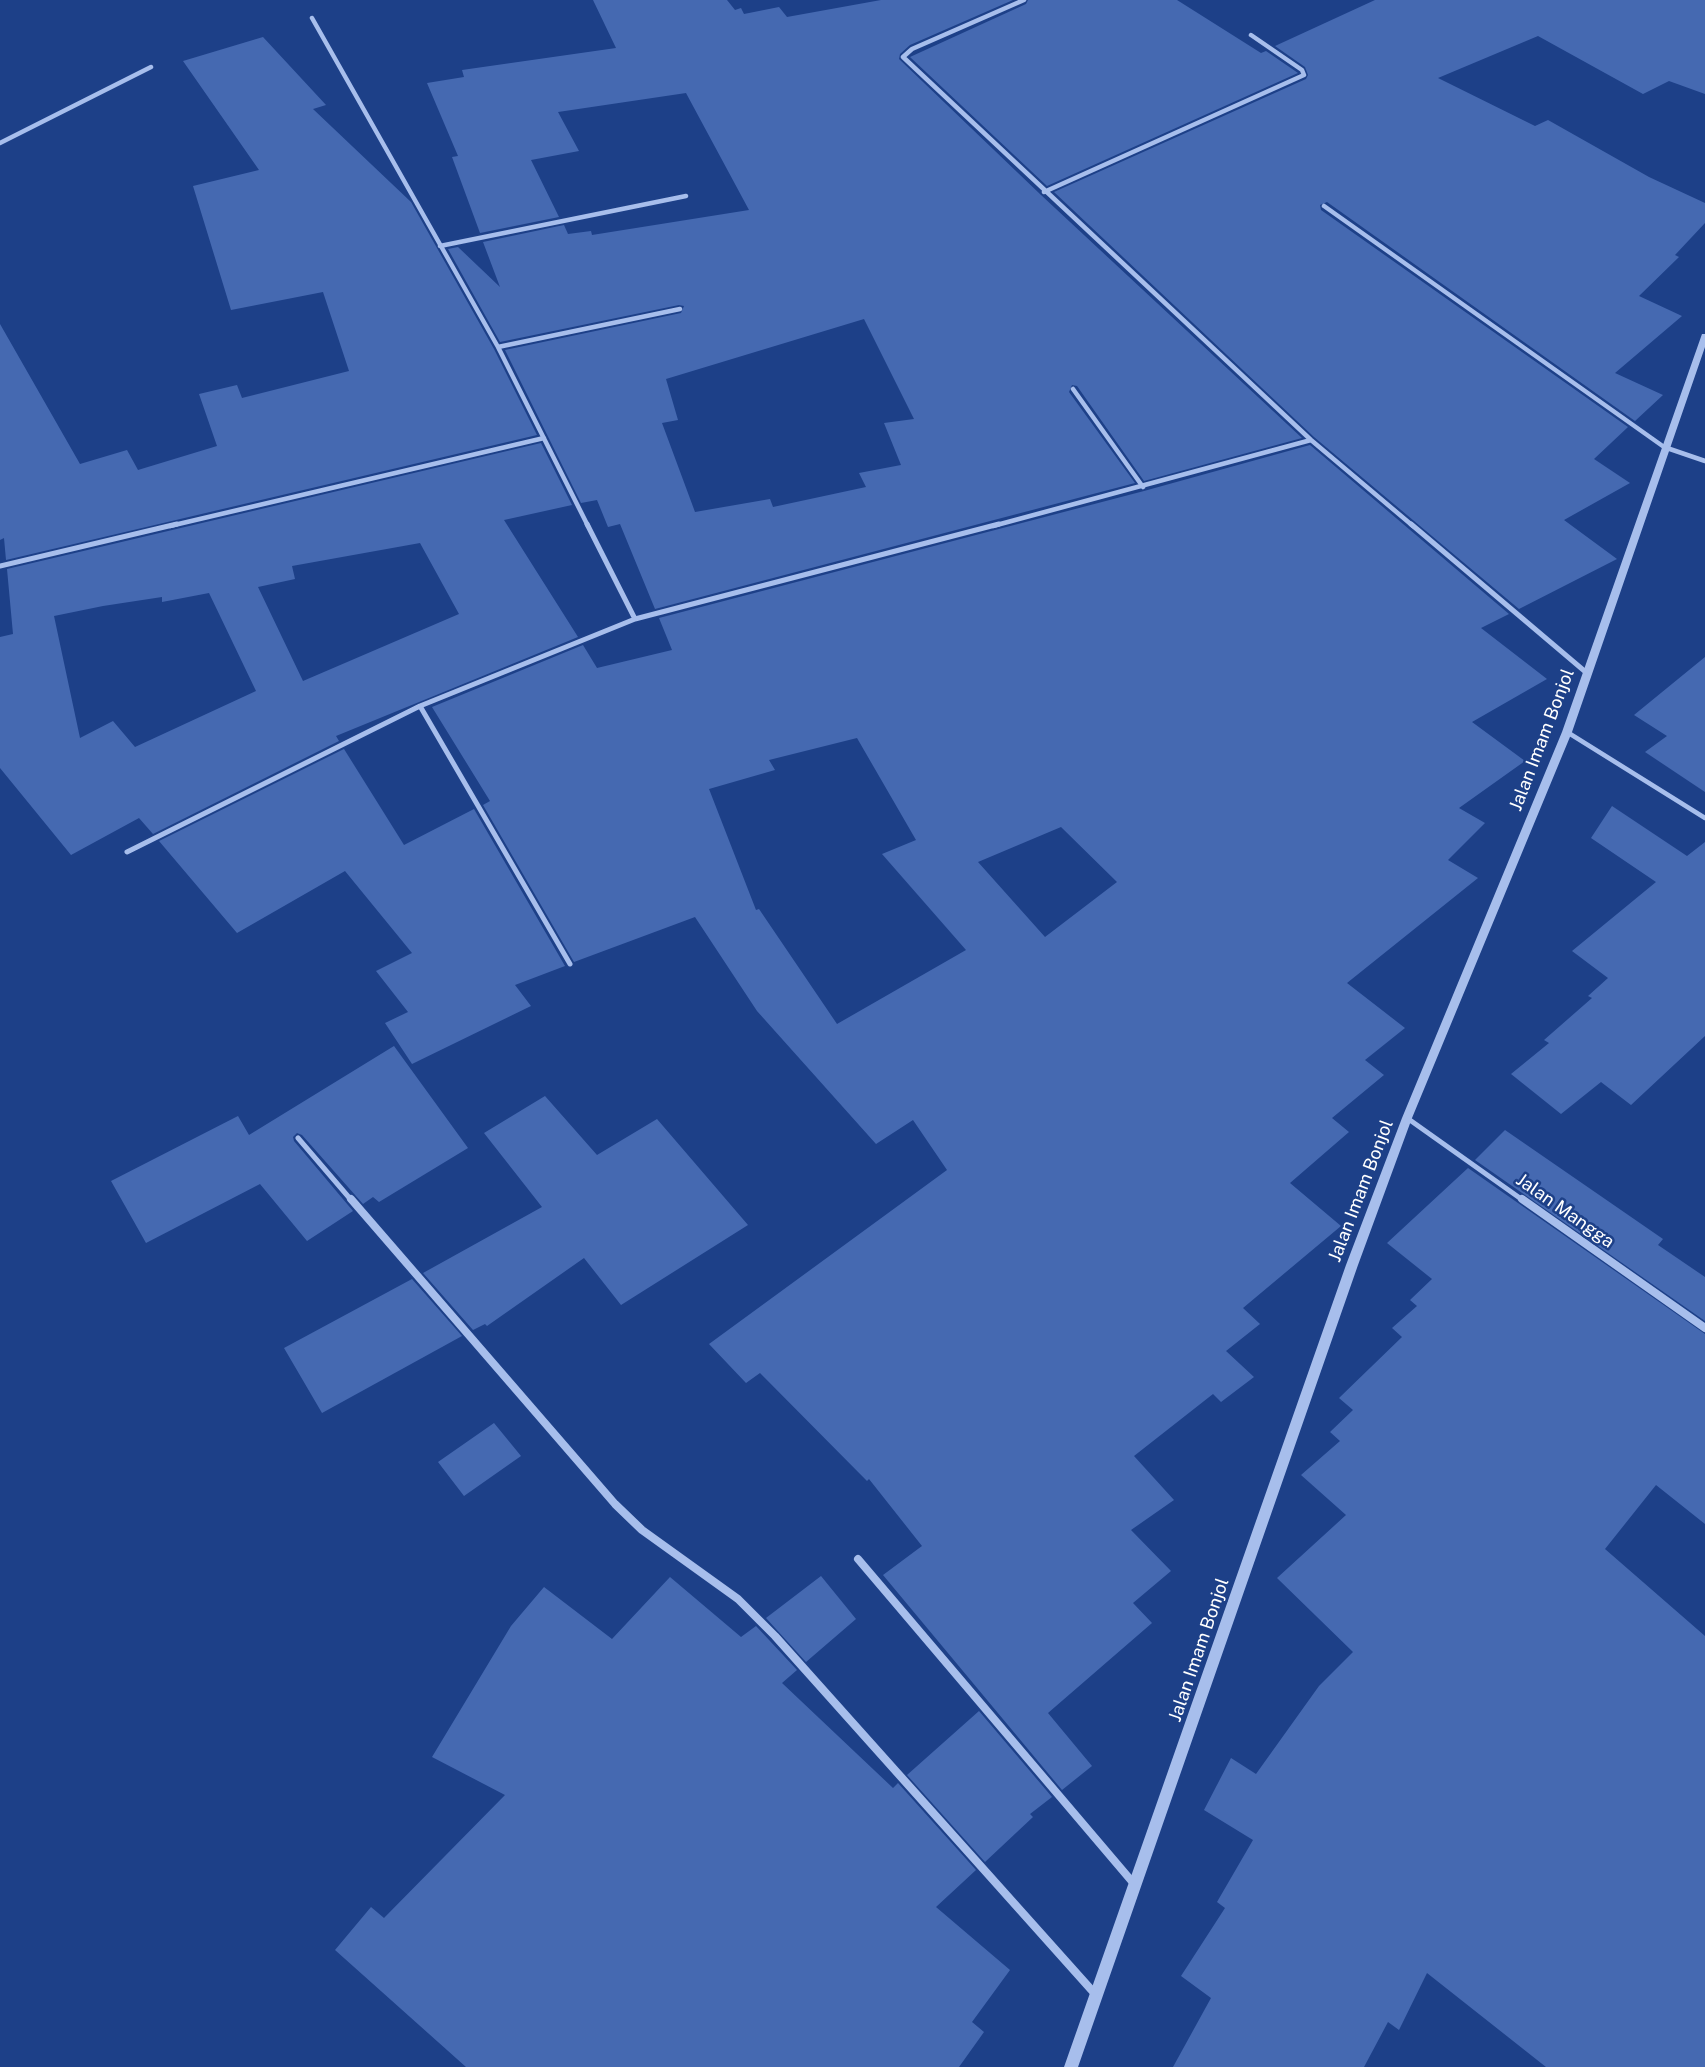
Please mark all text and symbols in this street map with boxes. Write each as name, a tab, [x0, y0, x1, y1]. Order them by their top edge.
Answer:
street label: Jalan Imam Bonjol	[1505, 666, 1579, 814]
street label: Jalan Imam Bonjol	[1324, 1117, 1398, 1265]
street label: Jalan Mangga	[1512, 1169, 1618, 1253]
street label: Jalan Imam Bonjol	[1164, 1575, 1234, 1725]

